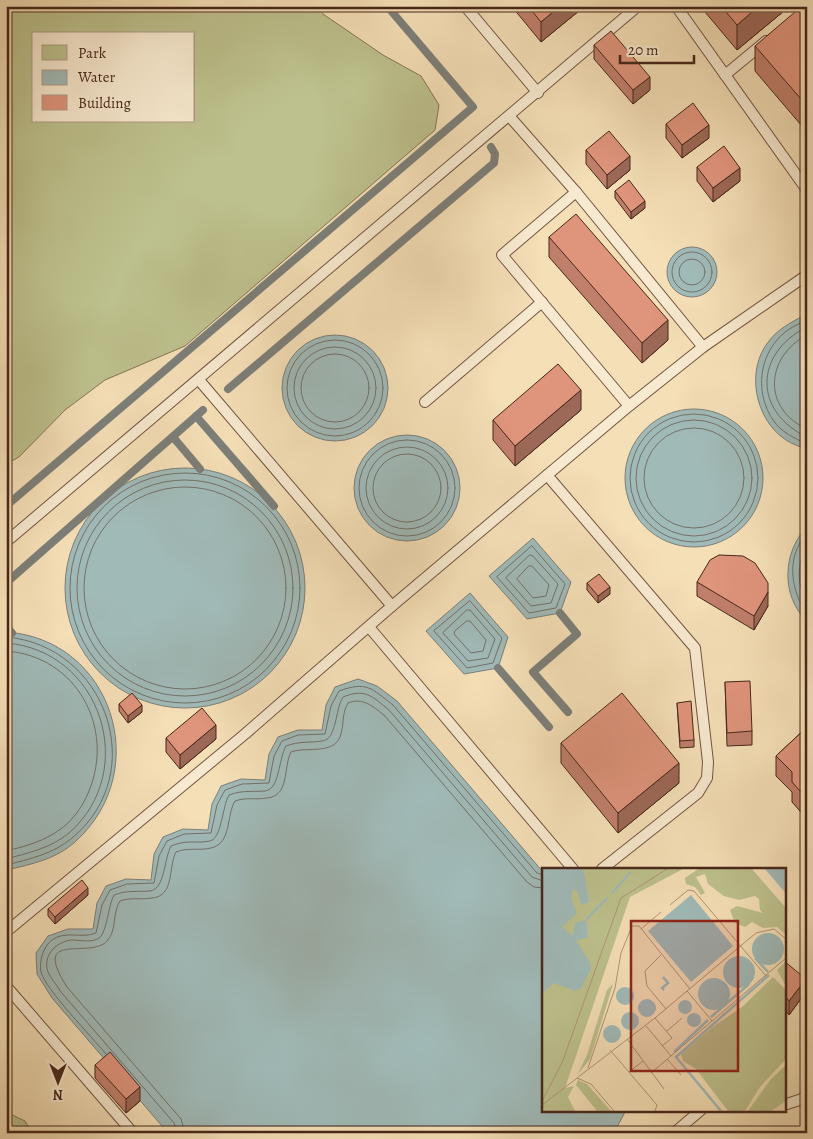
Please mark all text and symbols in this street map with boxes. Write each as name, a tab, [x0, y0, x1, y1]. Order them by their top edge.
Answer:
legend	[32, 32, 195, 122]
scale bar	[620, 32, 694, 64]
text: 20 m	[628, 40, 659, 60]
text: Park	[78, 43, 107, 63]
text: Water	[77, 67, 115, 87]
text: Building	[78, 93, 131, 113]
inset map	[542, 868, 786, 1112]
north arrow	[32, 1056, 82, 1106]
text: N	[53, 1085, 63, 1104]

